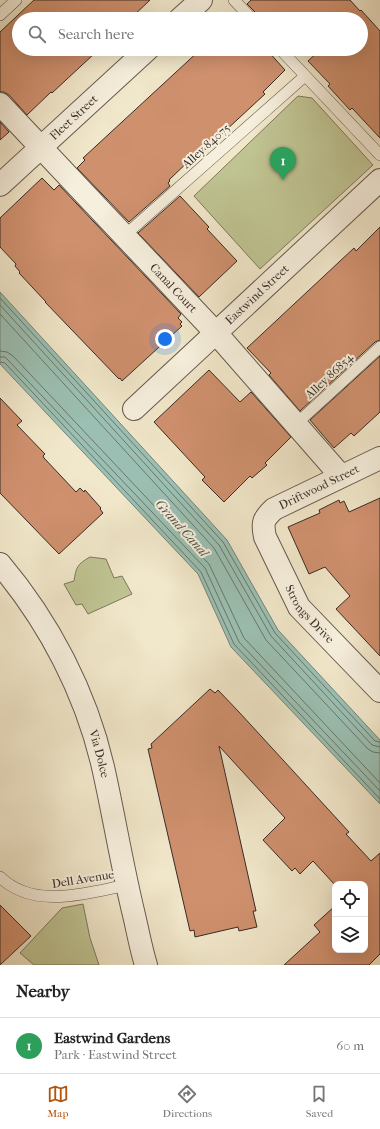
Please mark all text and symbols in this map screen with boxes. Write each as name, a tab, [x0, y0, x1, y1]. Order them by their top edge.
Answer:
search box	[12, 12, 368, 56]
icon: search	[26, 23, 48, 45]
text: Search here	[58, 25, 134, 43]
street label: Fleet Street	[47, 91, 101, 143]
street label: Alley 84075	[178, 121, 233, 172]
pin: 1	[270, 147, 296, 180]
street label: Canal Court	[147, 261, 201, 316]
street label: Eastwind Street	[222, 261, 292, 328]
your location	[155, 329, 175, 349]
street label: Alley 86854	[302, 350, 356, 402]
street label: Driftwood Street	[277, 461, 362, 513]
water label: Grand Canal	[152, 496, 213, 561]
street label: Strongs Drive	[282, 583, 337, 646]
street label: Via Dolce	[86, 727, 112, 779]
street label: Dell Avenue	[51, 867, 115, 891]
map controls	[332, 881, 368, 953]
button: locate	[332, 881, 368, 917]
button: layers	[332, 917, 368, 953]
text: Nearby	[16, 981, 70, 1001]
text: Eastwind Gardens	[54, 1029, 170, 1047]
text: 1	[27, 1038, 31, 1053]
text: 60 m	[336, 1038, 364, 1053]
text: Park · Eastwind Street	[54, 1047, 177, 1062]
tab: Map	[47, 1083, 69, 1120]
tab: Directions	[163, 1083, 212, 1120]
tab: Saved	[306, 1083, 333, 1120]

